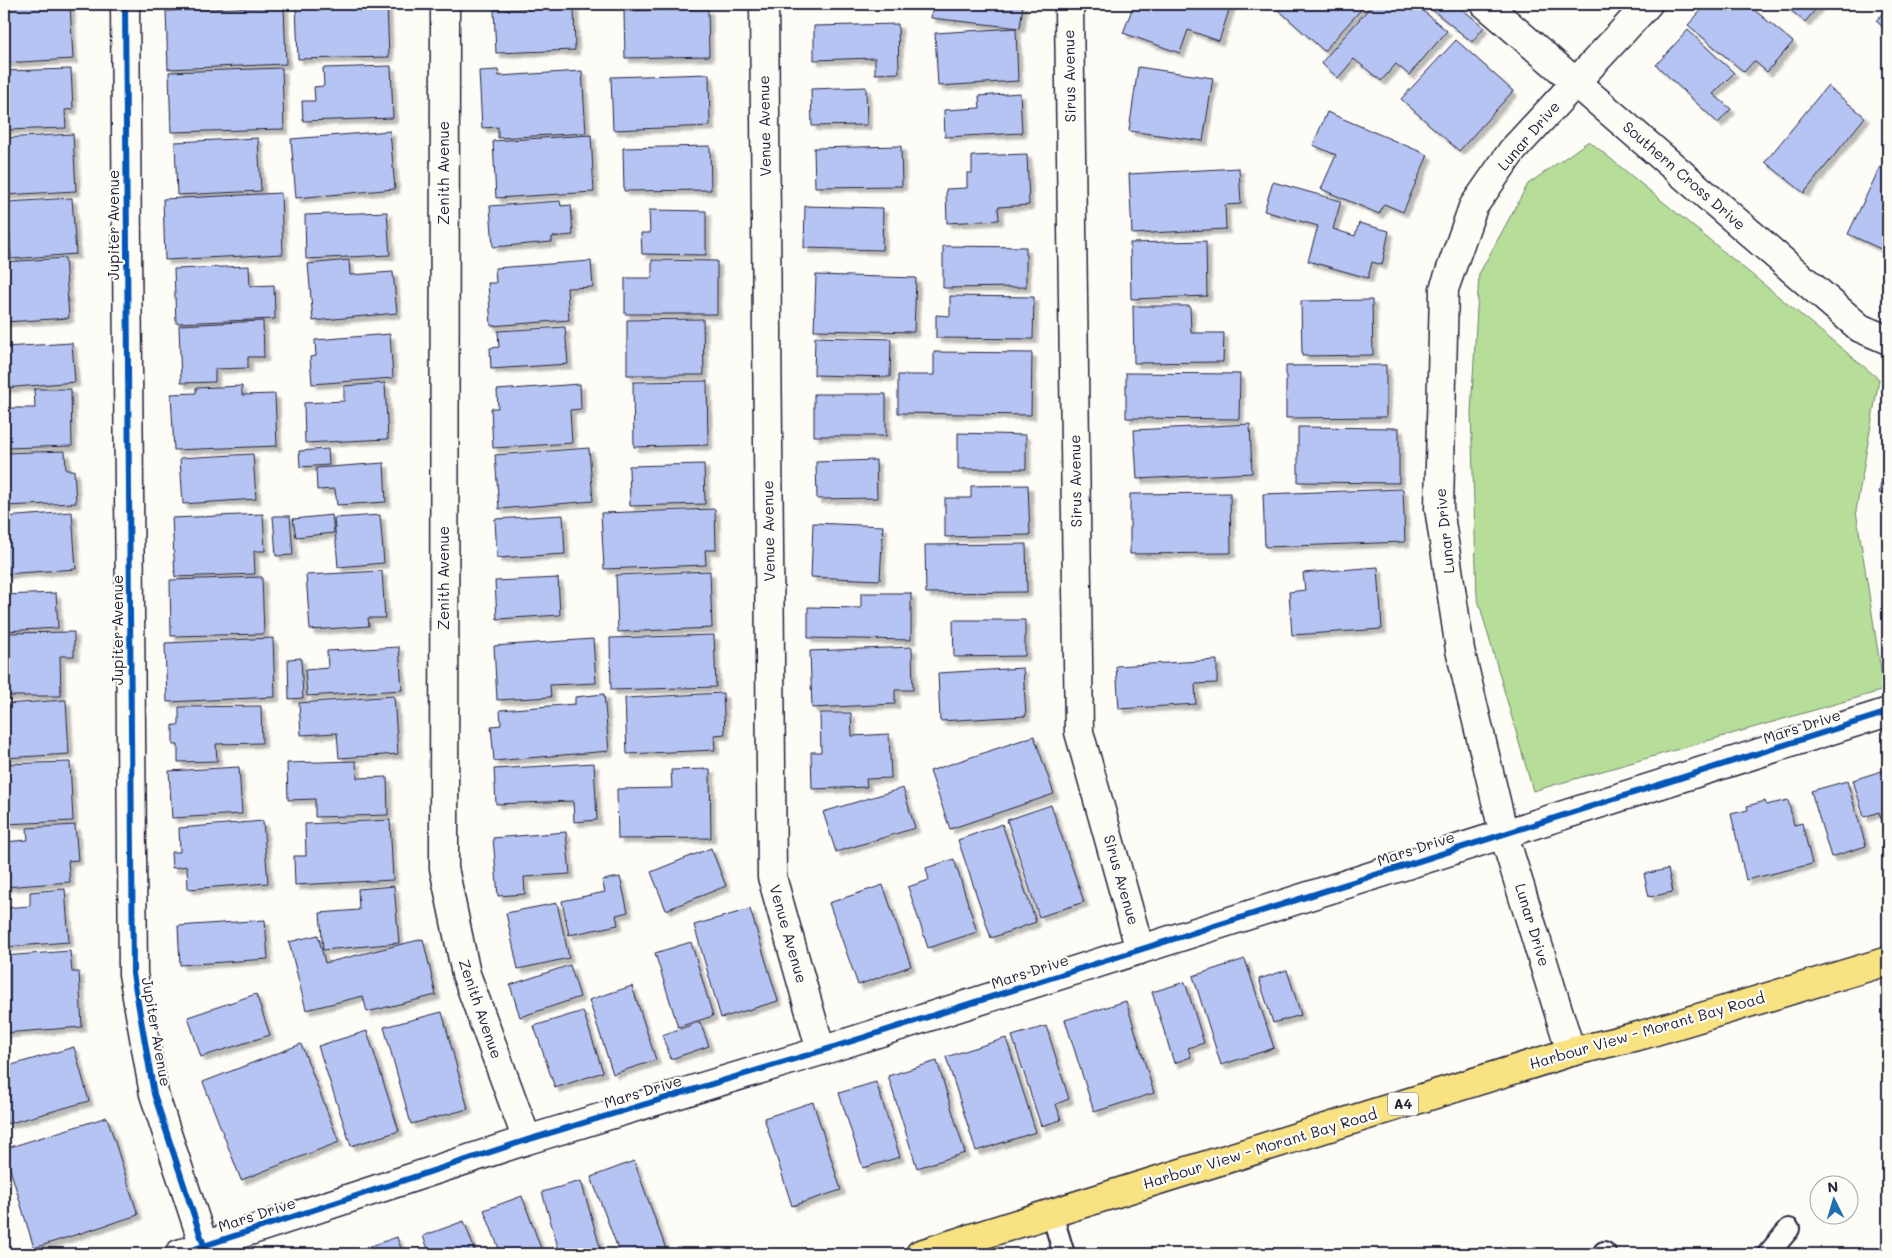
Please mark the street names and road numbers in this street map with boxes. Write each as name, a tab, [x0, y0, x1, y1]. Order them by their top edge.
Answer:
street label: Sirus Avenue	[1058, 29, 1080, 123]
street label: Venue Avenue	[753, 75, 775, 177]
street label: Lunar Drive	[1493, 96, 1564, 174]
street label: Southern Cross Drive	[1619, 116, 1750, 234]
street label: Zenith Avenue	[433, 121, 453, 225]
street label: Jupiter Avenue	[103, 170, 123, 280]
street label: Sirus Avenue	[1064, 434, 1086, 528]
street label: Venue Avenue	[757, 480, 779, 582]
street label: Lunar Drive	[1430, 487, 1458, 575]
street label: Zenith Avenue	[433, 526, 453, 630]
street label: Jupiter Avenue	[107, 575, 127, 685]
street label: Mars Drive	[1760, 704, 1843, 748]
street label: Mars Drive	[1374, 826, 1457, 870]
street label: Sirus Avenue	[1100, 832, 1144, 927]
street label: Lunar Drive	[1511, 881, 1555, 969]
street label: Venue Avenue	[765, 882, 813, 985]
street label: Mars Drive	[988, 949, 1071, 993]
street label: Zenith Avenue	[455, 956, 507, 1061]
street label: Jupiter Avenue	[138, 976, 176, 1088]
street label: Harbour View - Morant Bay Road	[1527, 987, 1767, 1073]
street label: Mars Drive	[601, 1070, 684, 1112]
road number: A4	[1388, 1092, 1418, 1116]
street label: Harbour View - Morant Bay Road	[1140, 1103, 1379, 1193]
street label: Mars Drive	[215, 1192, 298, 1236]

